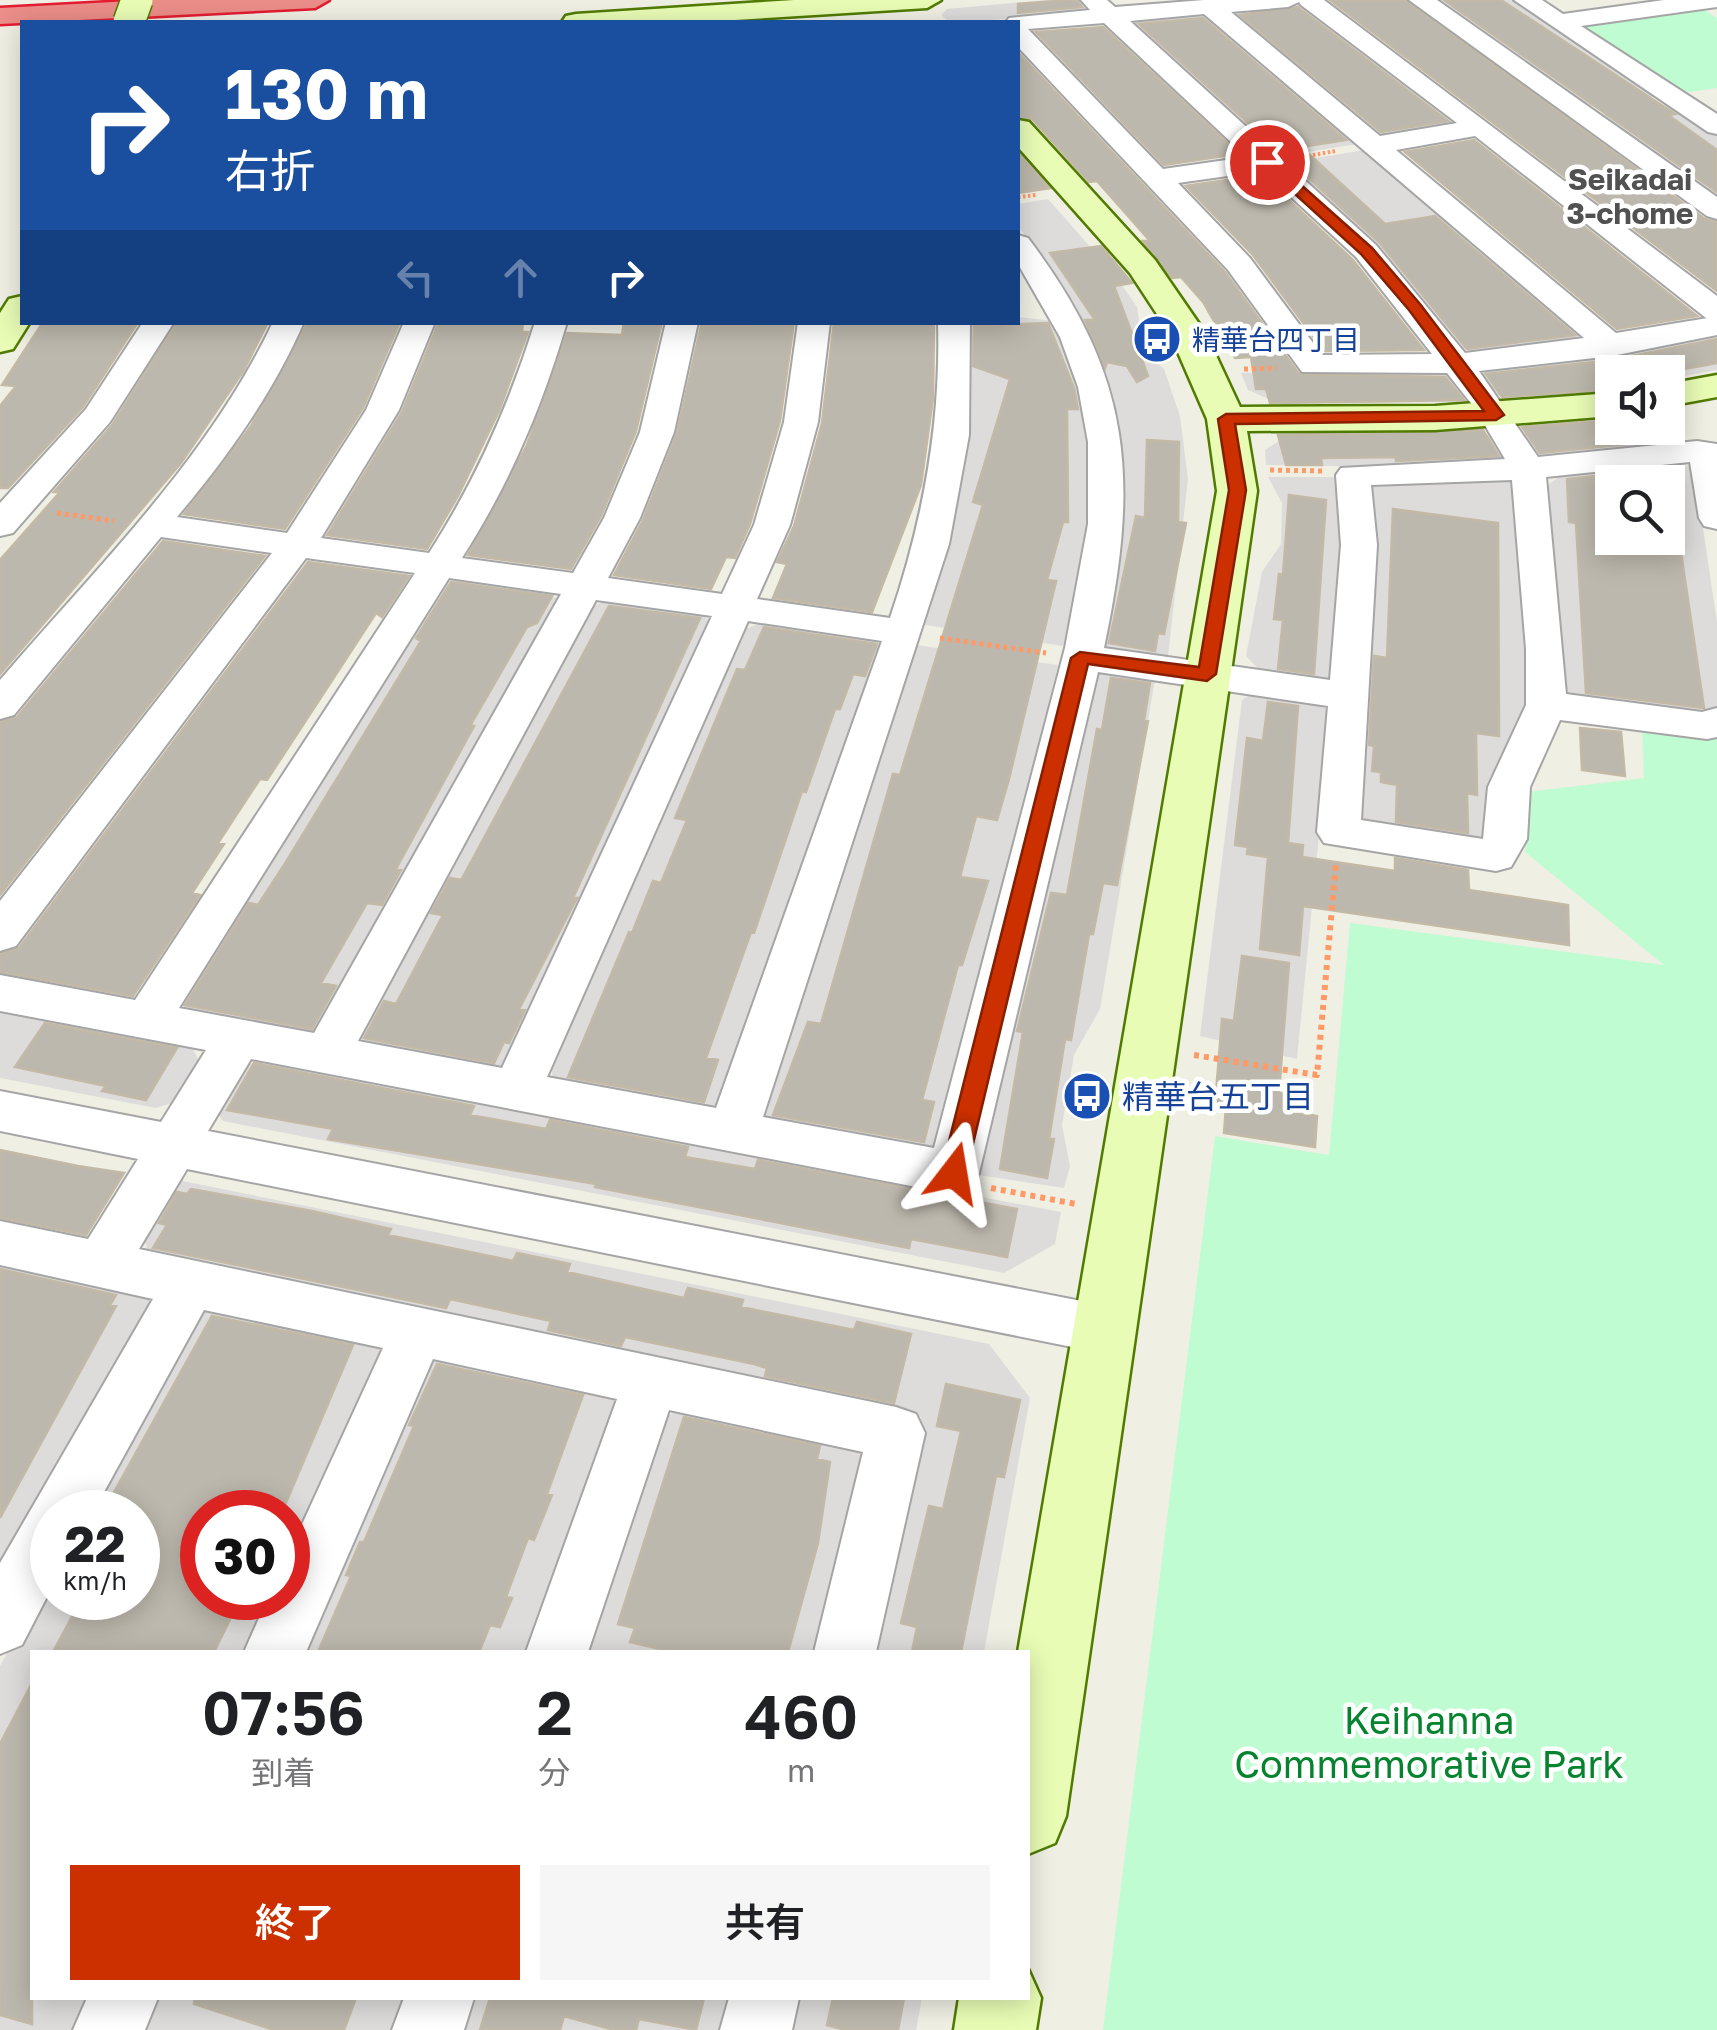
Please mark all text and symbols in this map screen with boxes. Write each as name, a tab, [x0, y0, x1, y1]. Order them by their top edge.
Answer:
text: 130 m	[225, 50, 428, 134]
icon: right	[60, 60, 190, 190]
pin	[1225, 120, 1310, 205]
icon: arrive	[1240, 135, 1295, 190]
text: 右折	[225, 143, 315, 197]
district label: Seikadai 3-chome	[1566, 161, 1694, 231]
icon: left	[388, 250, 443, 305]
icon: ahead	[493, 250, 548, 305]
icon: right	[598, 250, 653, 305]
bus stop icon: 精華台四丁目	[1131, 313, 1183, 365]
place label: 精華台四丁目	[1192, 323, 1360, 356]
map controls	[1595, 355, 1685, 555]
button: sound	[1595, 355, 1685, 445]
button: search	[1595, 465, 1685, 555]
bus stop icon: 精華台五丁目	[1061, 1070, 1113, 1122]
place label: 精華台五丁目	[1122, 1077, 1314, 1115]
position arrow	[902, 1121, 1006, 1225]
speed limit sign: 30	[180, 1490, 310, 1620]
text: 22	[64, 1513, 125, 1573]
text: km/h	[63, 1565, 127, 1596]
text: 07:56	[202, 1676, 365, 1748]
text: 2	[537, 1676, 573, 1748]
text: 460	[745, 1680, 858, 1752]
park label: Keihanna Commemorative Park	[1234, 1697, 1624, 1786]
text: m	[787, 1751, 815, 1789]
text: 到着	[251, 1753, 315, 1791]
text: 分	[539, 1753, 571, 1791]
button: 終了	[70, 1865, 520, 1980]
button: 共有	[540, 1865, 990, 1980]

